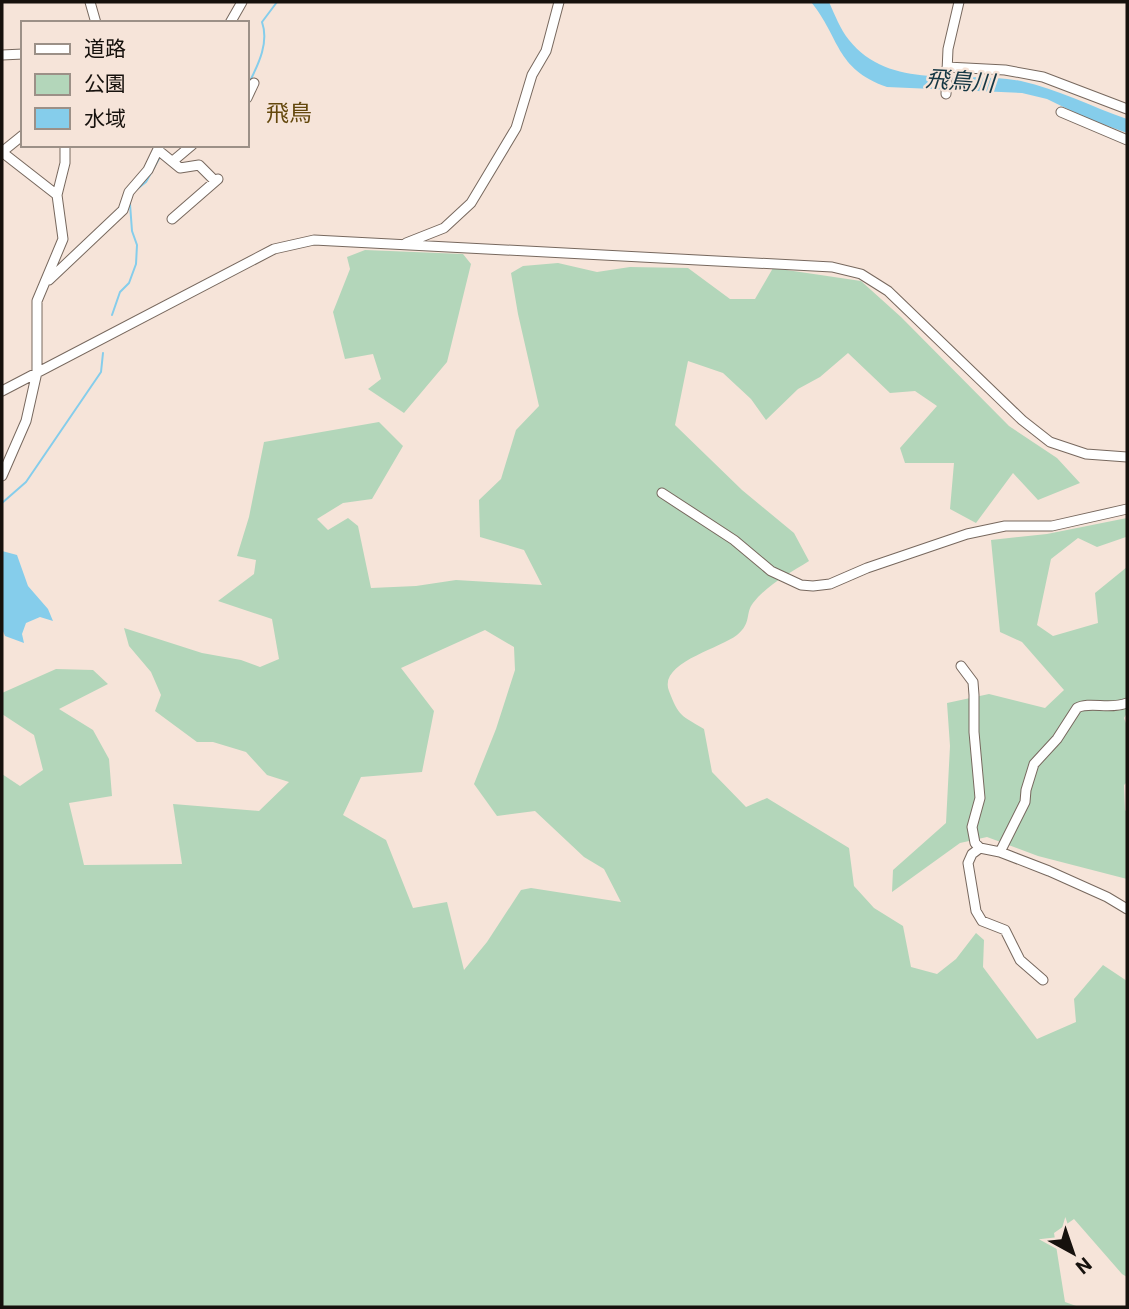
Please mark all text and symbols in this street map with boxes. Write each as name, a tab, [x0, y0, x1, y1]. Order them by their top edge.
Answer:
legend	[21, 21, 248, 147]
text: 道路	[84, 37, 126, 61]
water label: 飛鳥川	[925, 66, 998, 98]
text: 公園	[84, 72, 126, 96]
district label: 飛鳥	[266, 100, 312, 127]
text: 水域	[84, 107, 126, 131]
north arrow	[1038, 1218, 1108, 1288]
text: N	[1071, 1253, 1096, 1279]

